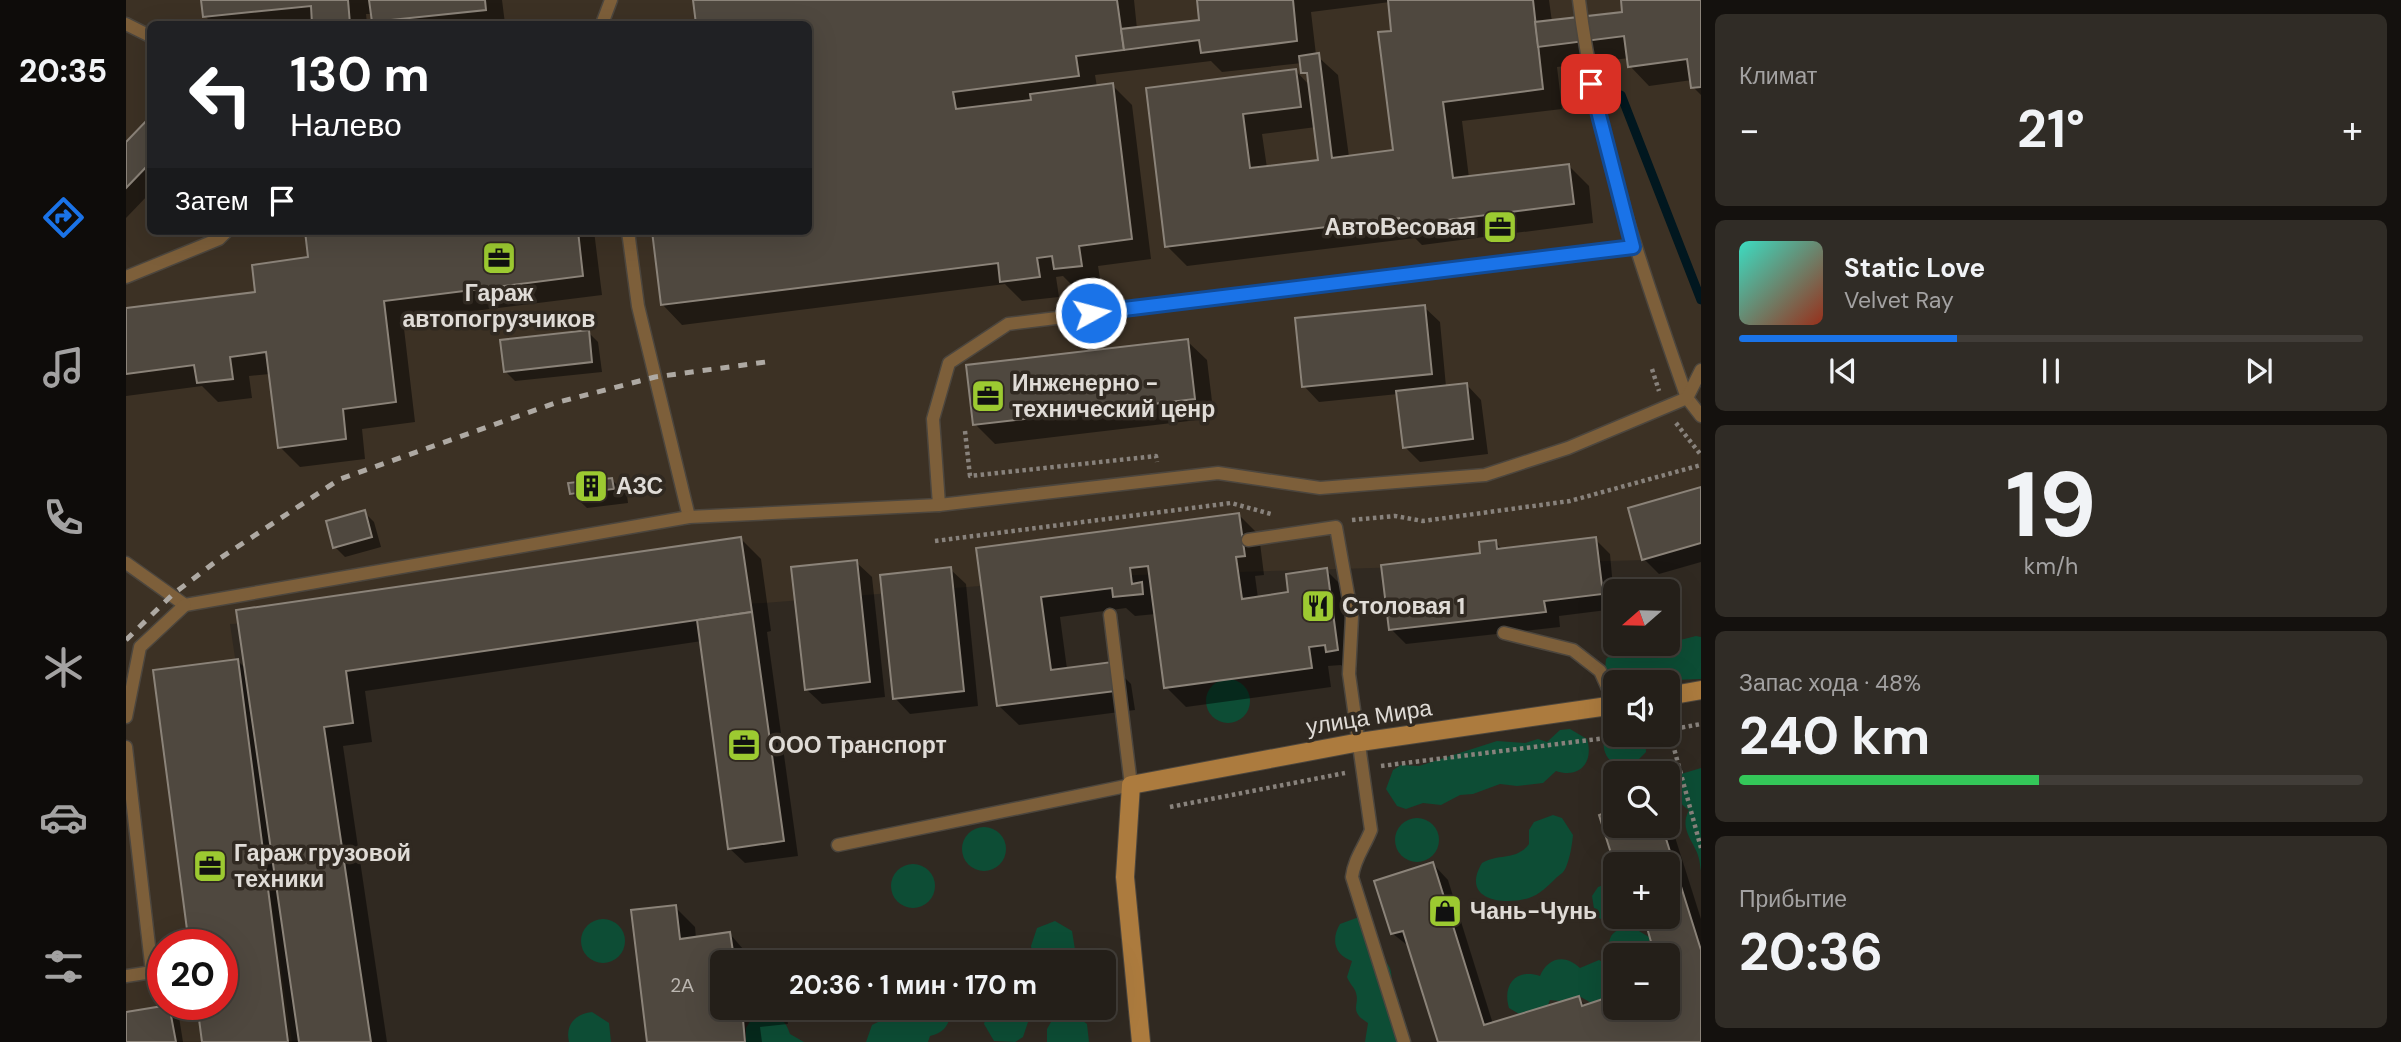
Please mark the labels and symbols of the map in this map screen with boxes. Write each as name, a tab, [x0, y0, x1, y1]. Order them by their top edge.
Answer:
pin	[1561, 54, 1621, 114]
office icon: АвтоВесовая	[1481, 208, 1519, 246]
place label: АвтоВесовая	[1325, 212, 1476, 242]
office icon: Гараж автопогрузчиков	[480, 239, 518, 277]
position arrow	[1054, 276, 1128, 350]
place label: Гараж автопогрузчиков	[403, 278, 595, 334]
place label: Инженерно - технический ценр	[1012, 368, 1215, 424]
office icon: Инженерно - технический ценр	[969, 377, 1007, 415]
building icon: АЗС	[572, 467, 610, 505]
place label: АЗС	[616, 471, 663, 501]
north arrow	[1603, 579, 1680, 656]
restaurant icon: Столовая 1	[1299, 587, 1337, 625]
place label: Столовая 1	[1342, 591, 1465, 621]
street label: улица Мира	[1304, 692, 1434, 742]
office icon: ООО Транспорт	[725, 726, 763, 764]
place label: ООО Транспорт	[768, 730, 947, 760]
place label: Гараж грузовой техники	[234, 838, 411, 894]
office icon: Гараж грузовой техники	[191, 847, 229, 885]
shop icon: Чань-Чунь	[1426, 892, 1464, 930]
place label: Чань-Чунь	[1470, 896, 1597, 926]
speed limit sign: 20	[147, 929, 238, 1020]
house number: 2А	[670, 973, 694, 998]

